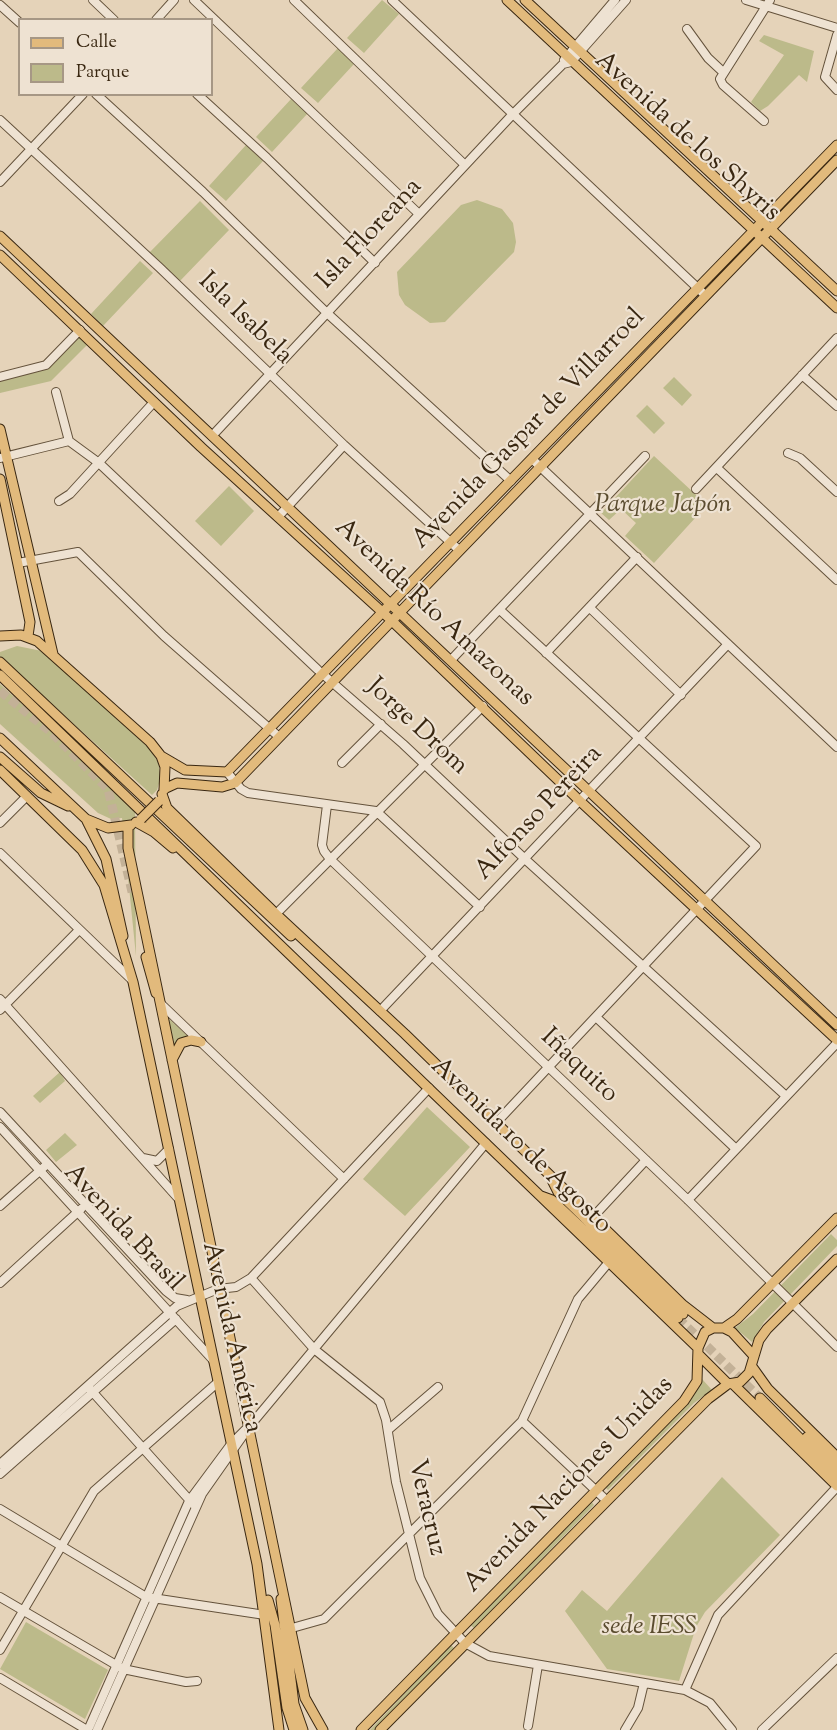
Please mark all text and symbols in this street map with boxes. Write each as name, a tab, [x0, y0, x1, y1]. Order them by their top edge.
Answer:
legend	[18, 18, 213, 96]
text: Calle	[76, 30, 117, 56]
street label: Avenida de los Shyris	[587, 46, 785, 230]
text: Parque	[76, 60, 129, 86]
street label: Isla Floreana	[312, 173, 430, 297]
street label: Isla Isabela	[190, 267, 298, 373]
street label: Avenida Gaspar de Villarroel	[407, 303, 653, 557]
park label: Parque Japón	[594, 491, 732, 523]
street label: Avenida Río Amazonas	[327, 513, 539, 715]
street label: Jorge Drom	[359, 673, 473, 783]
street label: Alfonso Pereira	[470, 740, 610, 888]
street label: Iñaquito	[533, 1023, 623, 1111]
street label: Avenida 10 de Agosto	[423, 1052, 617, 1242]
street label: Avenida Brasil	[55, 1159, 189, 1299]
street label: Avenida América	[193, 1240, 267, 1436]
street label: Avenida Naciones Unidas	[459, 1371, 681, 1601]
street label: Veracruz	[399, 1457, 451, 1559]
park label: sede IESS	[601, 1613, 697, 1645]

